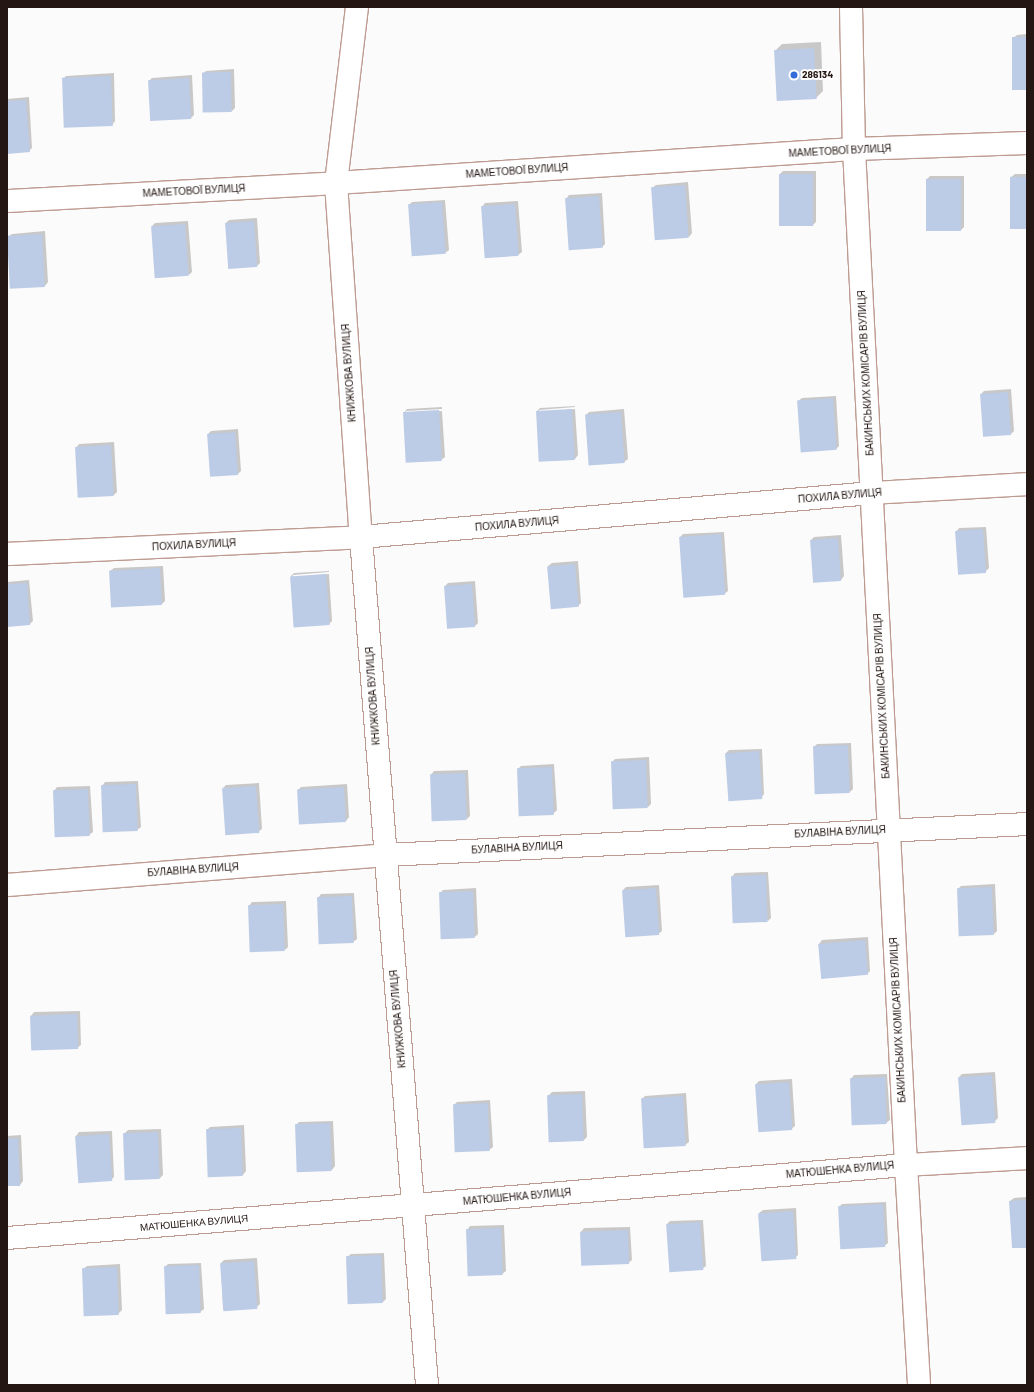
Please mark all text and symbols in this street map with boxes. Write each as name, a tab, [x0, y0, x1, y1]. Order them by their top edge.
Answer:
place label: 286134	[802, 69, 833, 81]
marker: 286134	[789, 70, 799, 80]
street label: МАМЕТОВОЇ ВУЛИЦЯ	[788, 142, 892, 160]
street label: МАМЕТОВОЇ ВУЛИЦЯ	[465, 161, 569, 181]
street label: МАМЕТОВОЇ ВУЛИЦЯ	[142, 182, 246, 200]
street label: БАКИНСЬКИХ КОМІСАРІВ ВУЛИЦЯ	[856, 290, 876, 456]
street label: КНИЖКОВА ВУЛИЦЯ	[340, 323, 358, 423]
street label: ПОХИЛА ВУЛИЦЯ	[797, 486, 883, 506]
street label: ПОХИЛА ВУЛИЦЯ	[474, 514, 560, 534]
street label: ПОХИЛА ВУЛИЦЯ	[152, 537, 236, 553]
street label: БАКИНСЬКИХ КОМІСАРІВ ВУЛИЦЯ	[872, 613, 892, 779]
street label: КНИЖКОВА ВУЛИЦЯ	[364, 646, 382, 746]
street label: БУЛАВІНА ВУЛИЦЯ	[794, 824, 886, 840]
street label: БУЛАВІНА ВУЛИЦЯ	[471, 840, 563, 856]
street label: БУЛАВІНА ВУЛИЦЯ	[147, 861, 239, 879]
street label: БАКИНСЬКИХ КОМІСАРІВ ВУЛИЦЯ	[888, 937, 908, 1103]
street label: КНИЖКОВА ВУЛИЦЯ	[388, 969, 408, 1069]
street label: МАТЮШЕНКА ВУЛИЦЯ	[785, 1159, 895, 1181]
street label: МАТЮШЕНКА ВУЛИЦЯ	[462, 1186, 572, 1208]
street label: МАТЮШЕНКА ВУЛИЦЯ	[139, 1212, 249, 1234]

